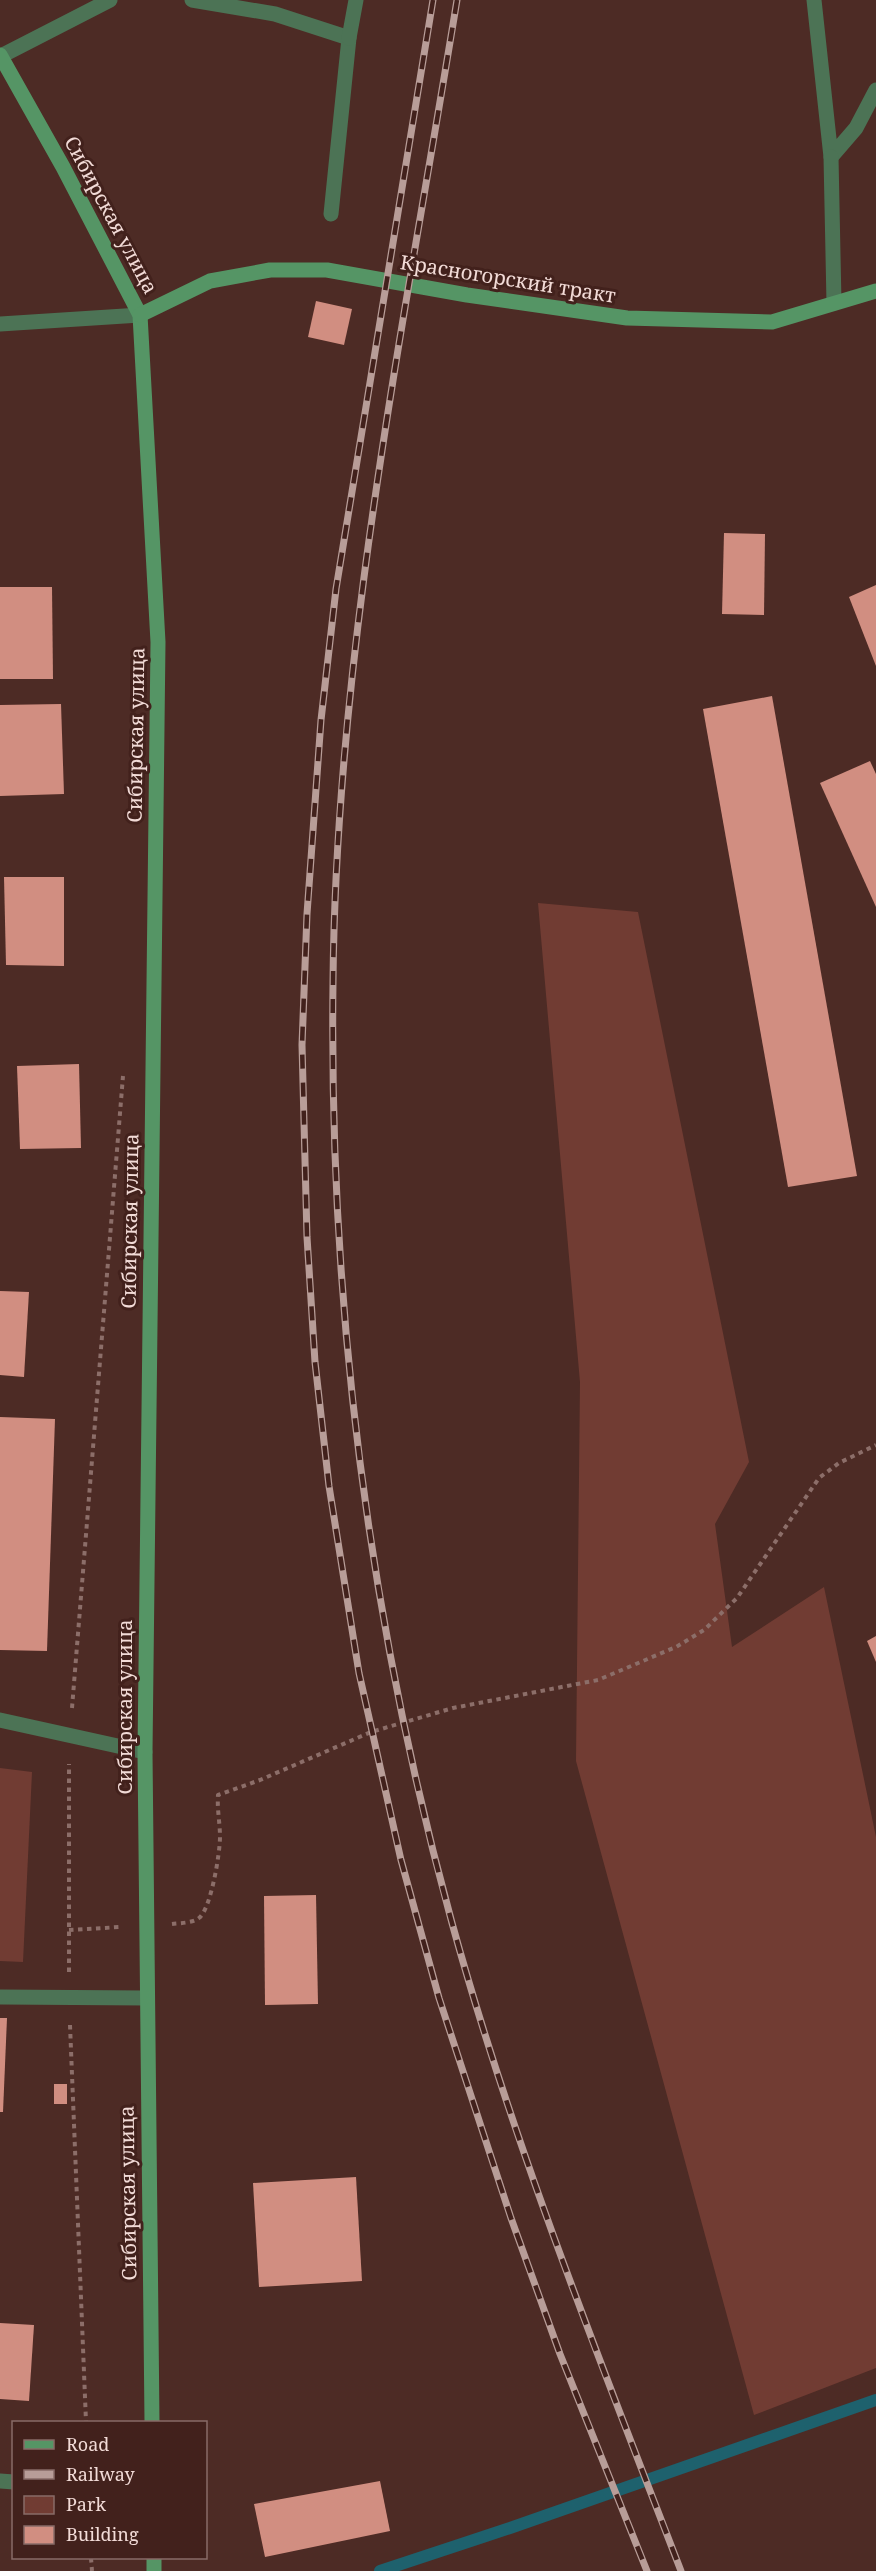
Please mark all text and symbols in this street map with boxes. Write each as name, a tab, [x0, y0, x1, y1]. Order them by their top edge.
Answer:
street label: Сибирская улица	[58, 131, 164, 298]
street label: Красногорский тракт	[398, 248, 618, 309]
street label: Сибирская улица	[120, 647, 151, 823]
street label: Сибирская улица	[114, 1133, 145, 1309]
street label: Сибирская улица	[111, 1619, 138, 1795]
street label: Сибирская улица	[112, 2105, 143, 2281]
legend	[12, 2421, 207, 2559]
text: Road	[66, 2432, 109, 2456]
text: Railway	[66, 2462, 136, 2486]
text: Park	[66, 2492, 106, 2516]
text: Building	[66, 2522, 139, 2546]

